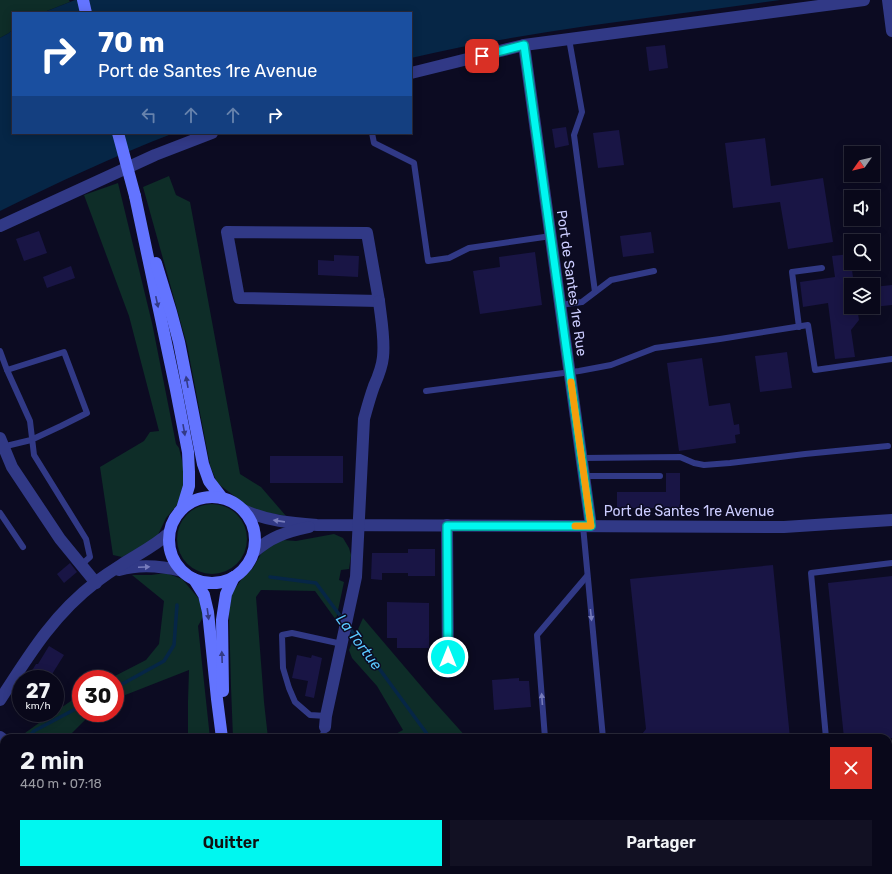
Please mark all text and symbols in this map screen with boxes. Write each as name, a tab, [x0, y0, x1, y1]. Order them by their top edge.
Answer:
text: 70 m	[98, 26, 165, 59]
icon: right	[32, 28, 84, 80]
pin	[465, 39, 499, 73]
icon: arrive	[471, 45, 493, 67]
text: Port de Santes 1re Avenue	[98, 60, 317, 82]
icon: left	[138, 104, 160, 126]
icon: ahead	[180, 104, 202, 126]
icon: ahead	[222, 104, 244, 126]
icon: right	[264, 104, 286, 126]
north arrow	[844, 146, 880, 182]
map controls	[844, 146, 880, 314]
button: sound	[844, 190, 880, 226]
street label: Port de Santes 1re Rue	[553, 209, 590, 357]
button: search	[844, 234, 880, 270]
button: layers	[844, 278, 880, 314]
one-way arrow	[155, 296, 161, 308]
one-way arrow	[184, 376, 190, 388]
one-way arrow	[181, 423, 187, 436]
street label: Port de Santes 1re Avenue	[604, 503, 774, 520]
one-way arrow	[273, 518, 285, 524]
one-way arrow	[138, 563, 150, 570]
one-way arrow	[205, 608, 211, 620]
one-way arrow	[587, 609, 594, 621]
water label: La Tortue	[332, 611, 386, 674]
position arrow	[427, 636, 469, 678]
one-way arrow	[219, 650, 225, 663]
speed limit sign: 30	[72, 670, 124, 722]
text: 27	[26, 679, 50, 703]
one-way arrow	[538, 693, 545, 705]
text: km/h	[26, 700, 50, 712]
text: 2 min	[20, 747, 84, 775]
button: close	[830, 747, 872, 789]
text: 440 m · 07:18	[20, 776, 102, 791]
button: Quitter	[20, 820, 442, 866]
button: Partager	[450, 820, 872, 866]

